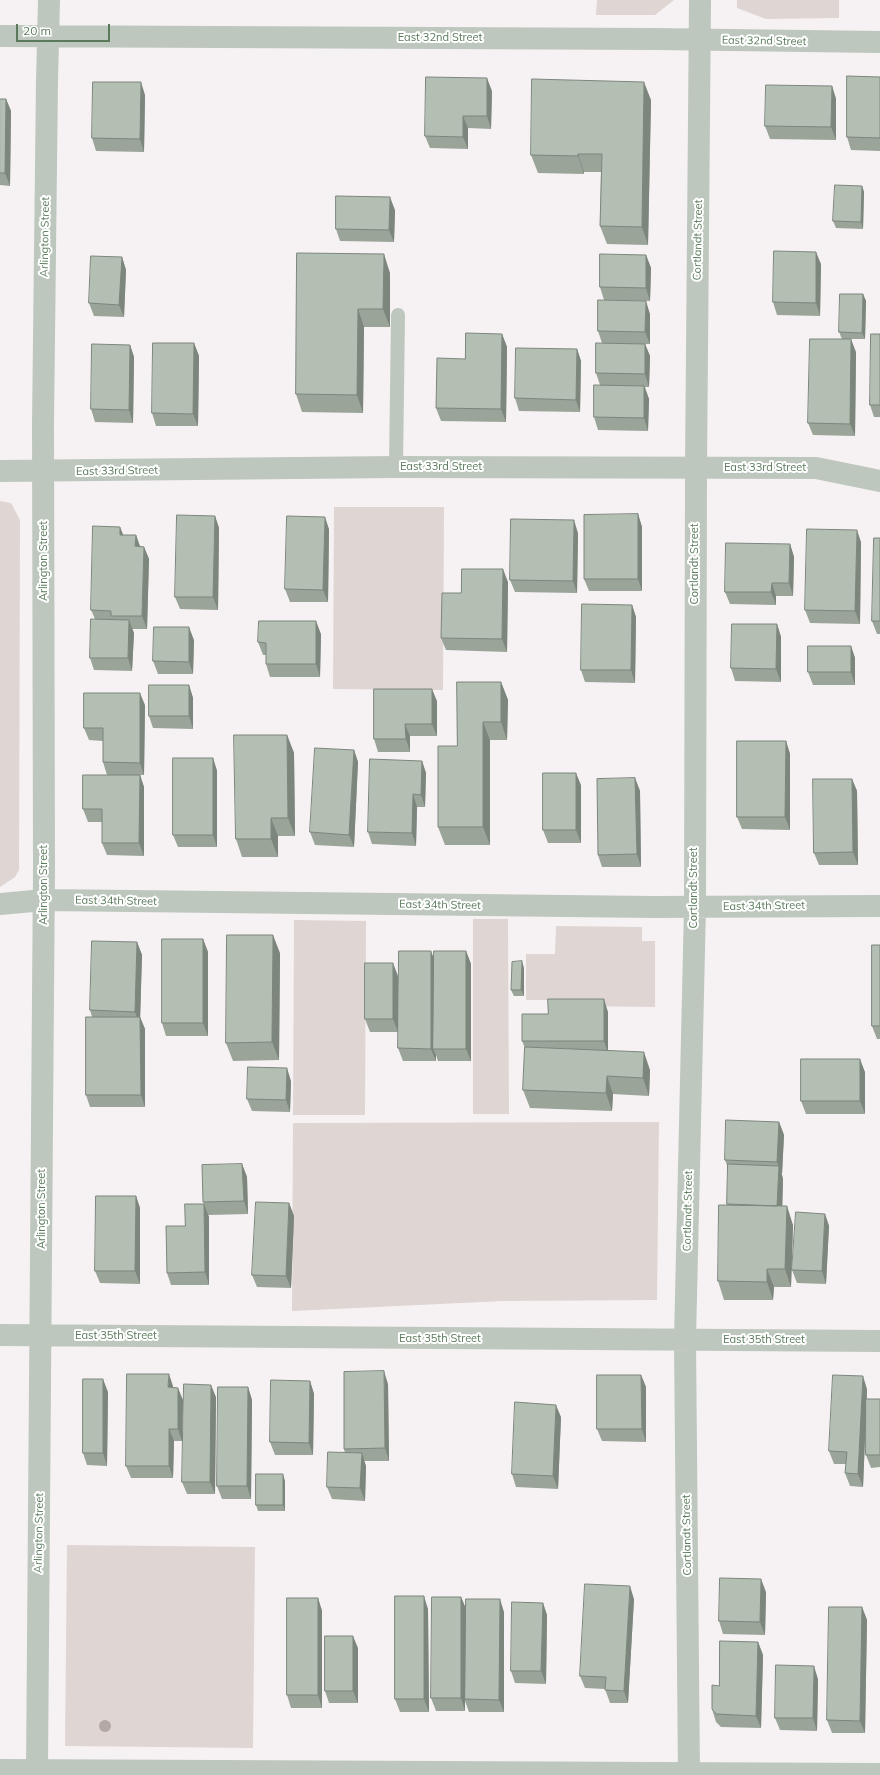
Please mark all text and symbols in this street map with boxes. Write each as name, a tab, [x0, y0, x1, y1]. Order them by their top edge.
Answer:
scale bar	[18, 16, 112, 42]
text: 20 m	[23, 23, 51, 38]
street label: East 32nd Street	[398, 31, 482, 45]
street label: East 32nd Street	[722, 34, 806, 48]
street label: Arlington Street	[38, 197, 52, 277]
street label: Cortlandt Street	[691, 199, 705, 281]
street label: East 33rd Street	[400, 460, 482, 474]
street label: East 33rd Street	[724, 461, 806, 475]
street label: East 33rd Street	[76, 464, 158, 478]
street label: Arlington Street	[37, 521, 51, 601]
street label: Cortlandt Street	[688, 524, 702, 604]
street label: Arlington Street	[37, 845, 51, 925]
street label: Cortlandt Street	[687, 848, 701, 928]
street label: East 34th Street	[75, 894, 157, 908]
street label: East 34th Street	[399, 898, 481, 912]
street label: East 34th Street	[723, 899, 805, 913]
street label: Arlington Street	[35, 1169, 49, 1249]
street label: Cortlandt Street	[681, 1170, 695, 1252]
street label: East 35th Street	[75, 1329, 157, 1343]
street label: East 35th Street	[399, 1332, 481, 1346]
street label: East 35th Street	[723, 1333, 805, 1347]
street label: Arlington Street	[32, 1493, 46, 1573]
street label: Cortlandt Street	[680, 1494, 694, 1576]

